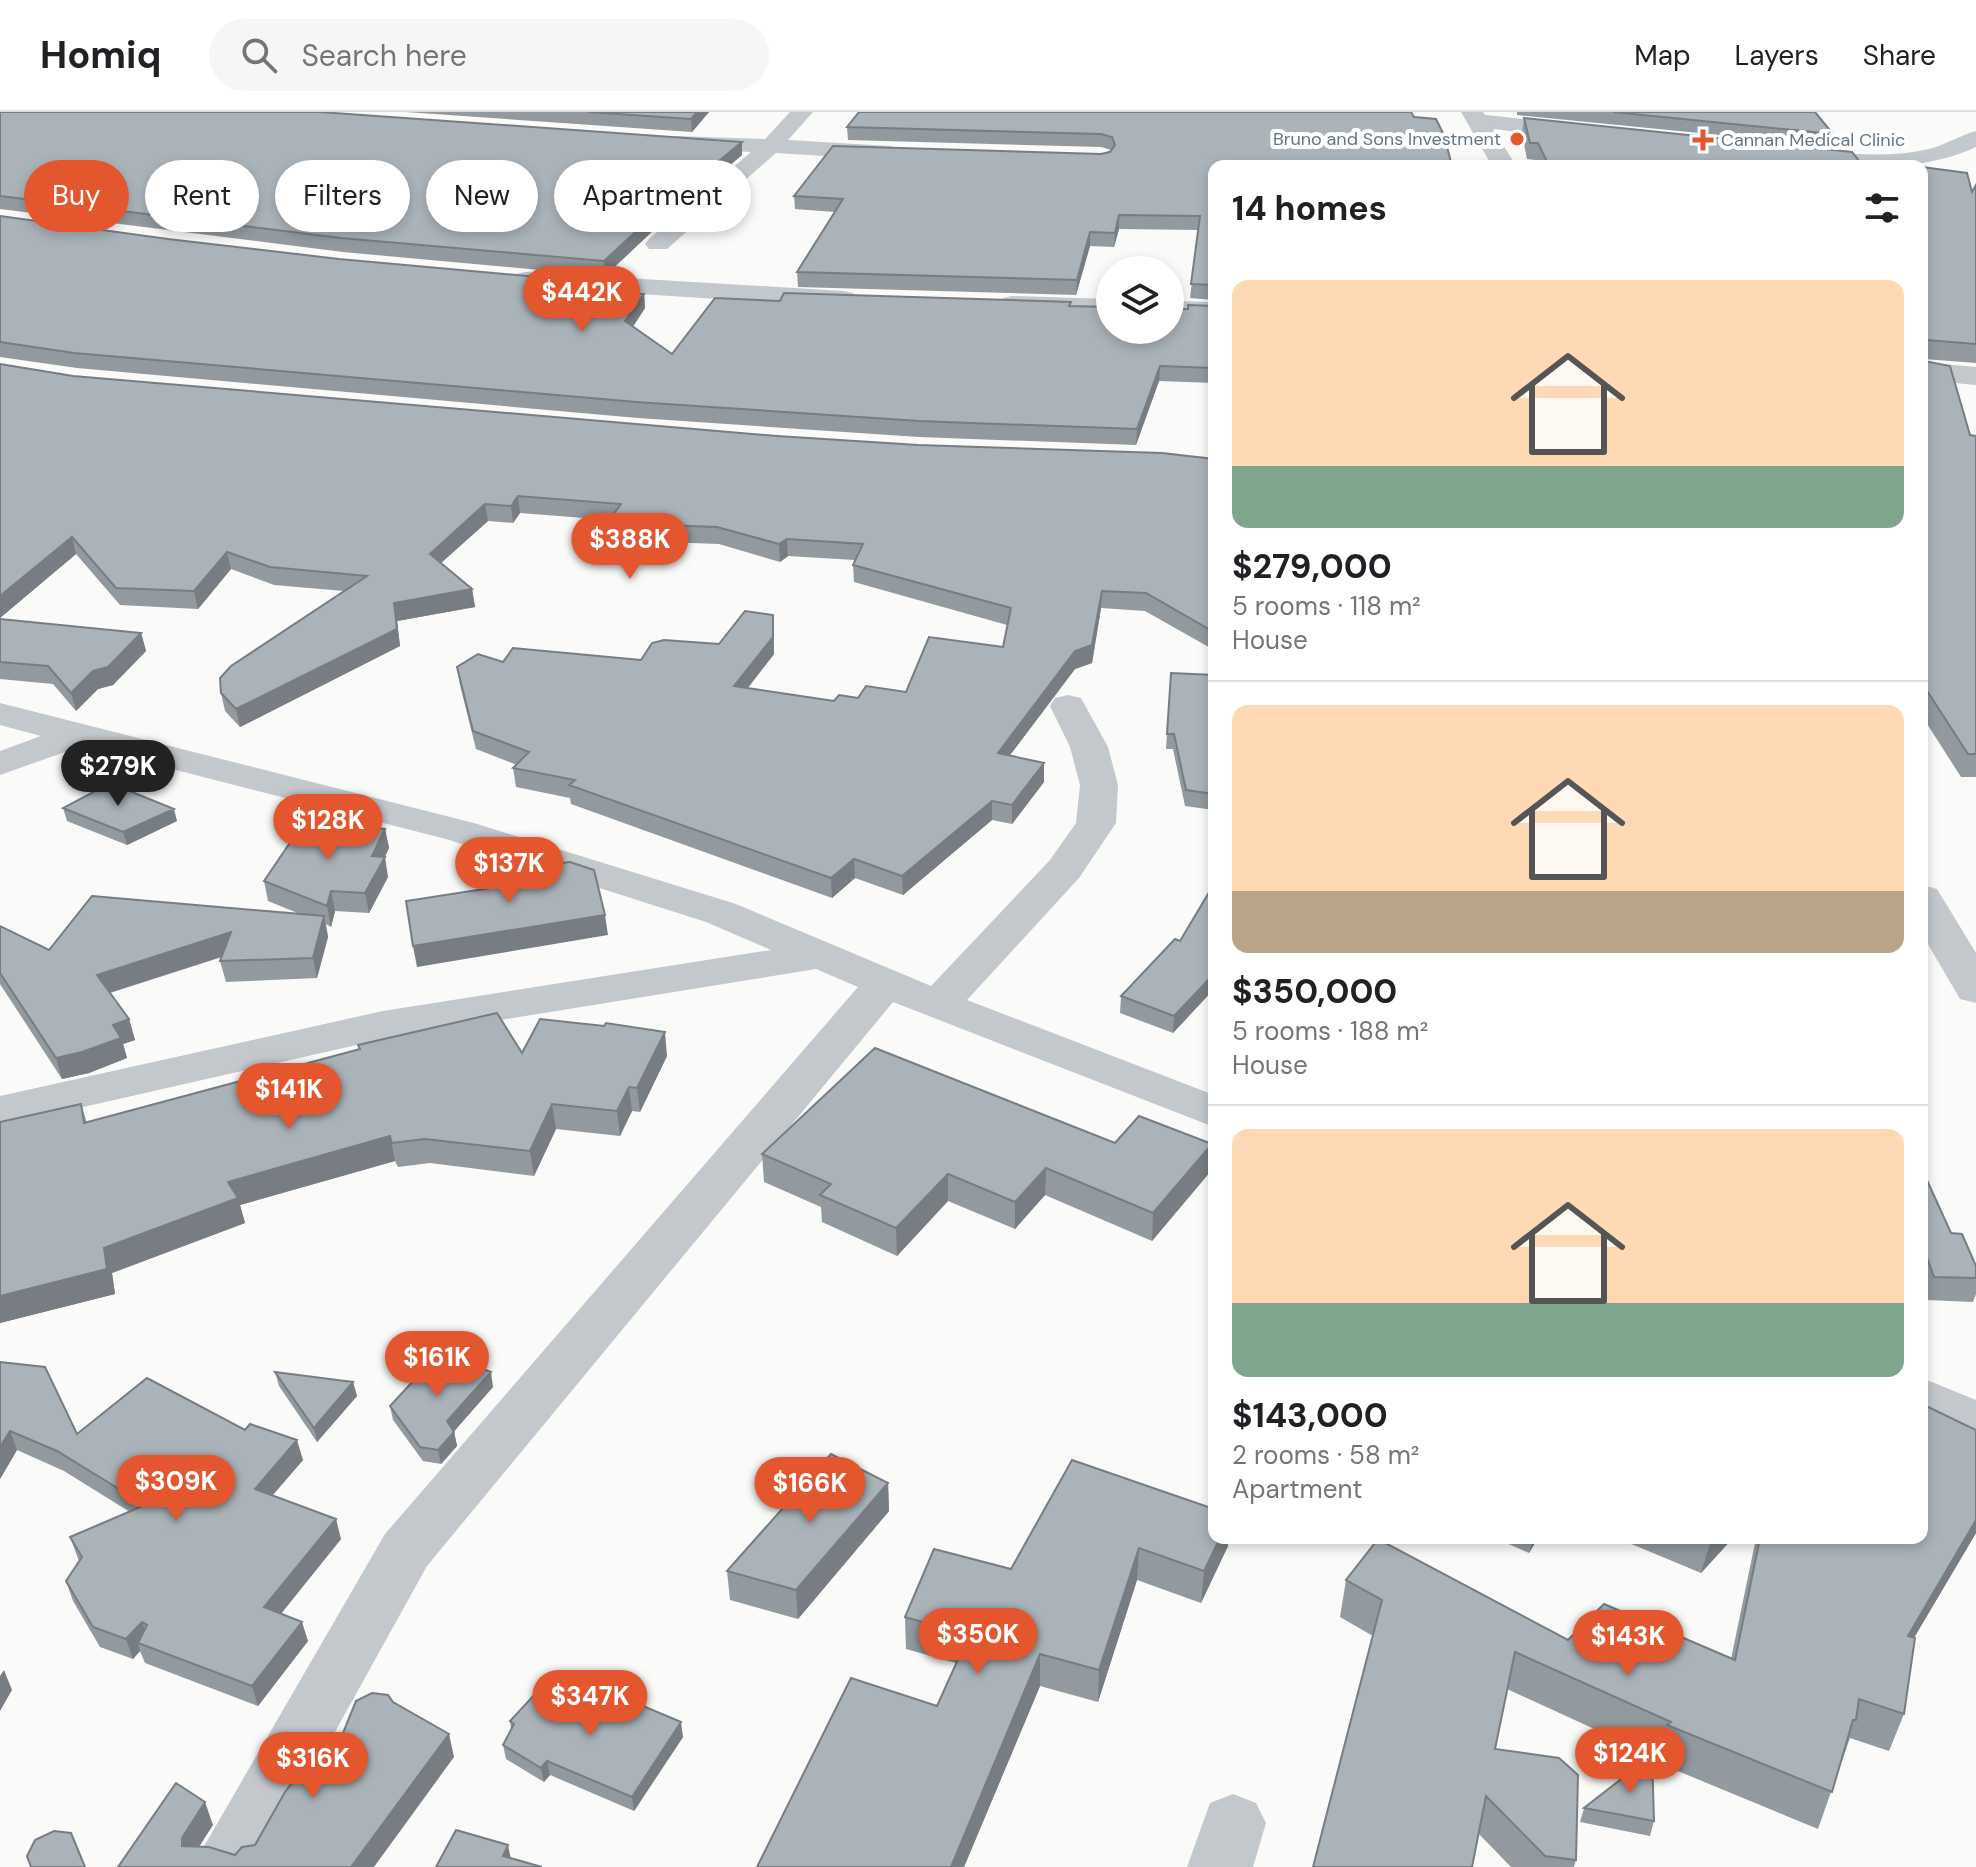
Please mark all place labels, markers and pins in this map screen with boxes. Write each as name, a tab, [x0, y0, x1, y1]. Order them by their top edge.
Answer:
place label: Bruno and Sons Investment	[1273, 127, 1501, 151]
place label: Cannan Medical Clinic	[1721, 128, 1905, 152]
marker: Cannan Medical Clinic	[1692, 129, 1714, 151]
marker: Bruno and Sons Investment	[1508, 130, 1526, 148]
pin: $442K	[526, 266, 638, 334]
pin: $388K	[574, 513, 686, 581]
pin: $279K	[62, 740, 174, 808]
pin: $128K	[272, 794, 384, 862]
pin: $137K	[453, 837, 565, 905]
pin: $141K	[233, 1063, 345, 1131]
pin: $161K	[381, 1331, 493, 1399]
pin: $309K	[120, 1455, 232, 1523]
pin: $166K	[754, 1457, 866, 1525]
pin: $350K	[922, 1608, 1034, 1676]
pin: $143K	[1572, 1610, 1684, 1678]
pin: $347K	[534, 1670, 646, 1738]
pin: $124K	[1574, 1727, 1686, 1795]
pin: $316K	[257, 1732, 369, 1800]

